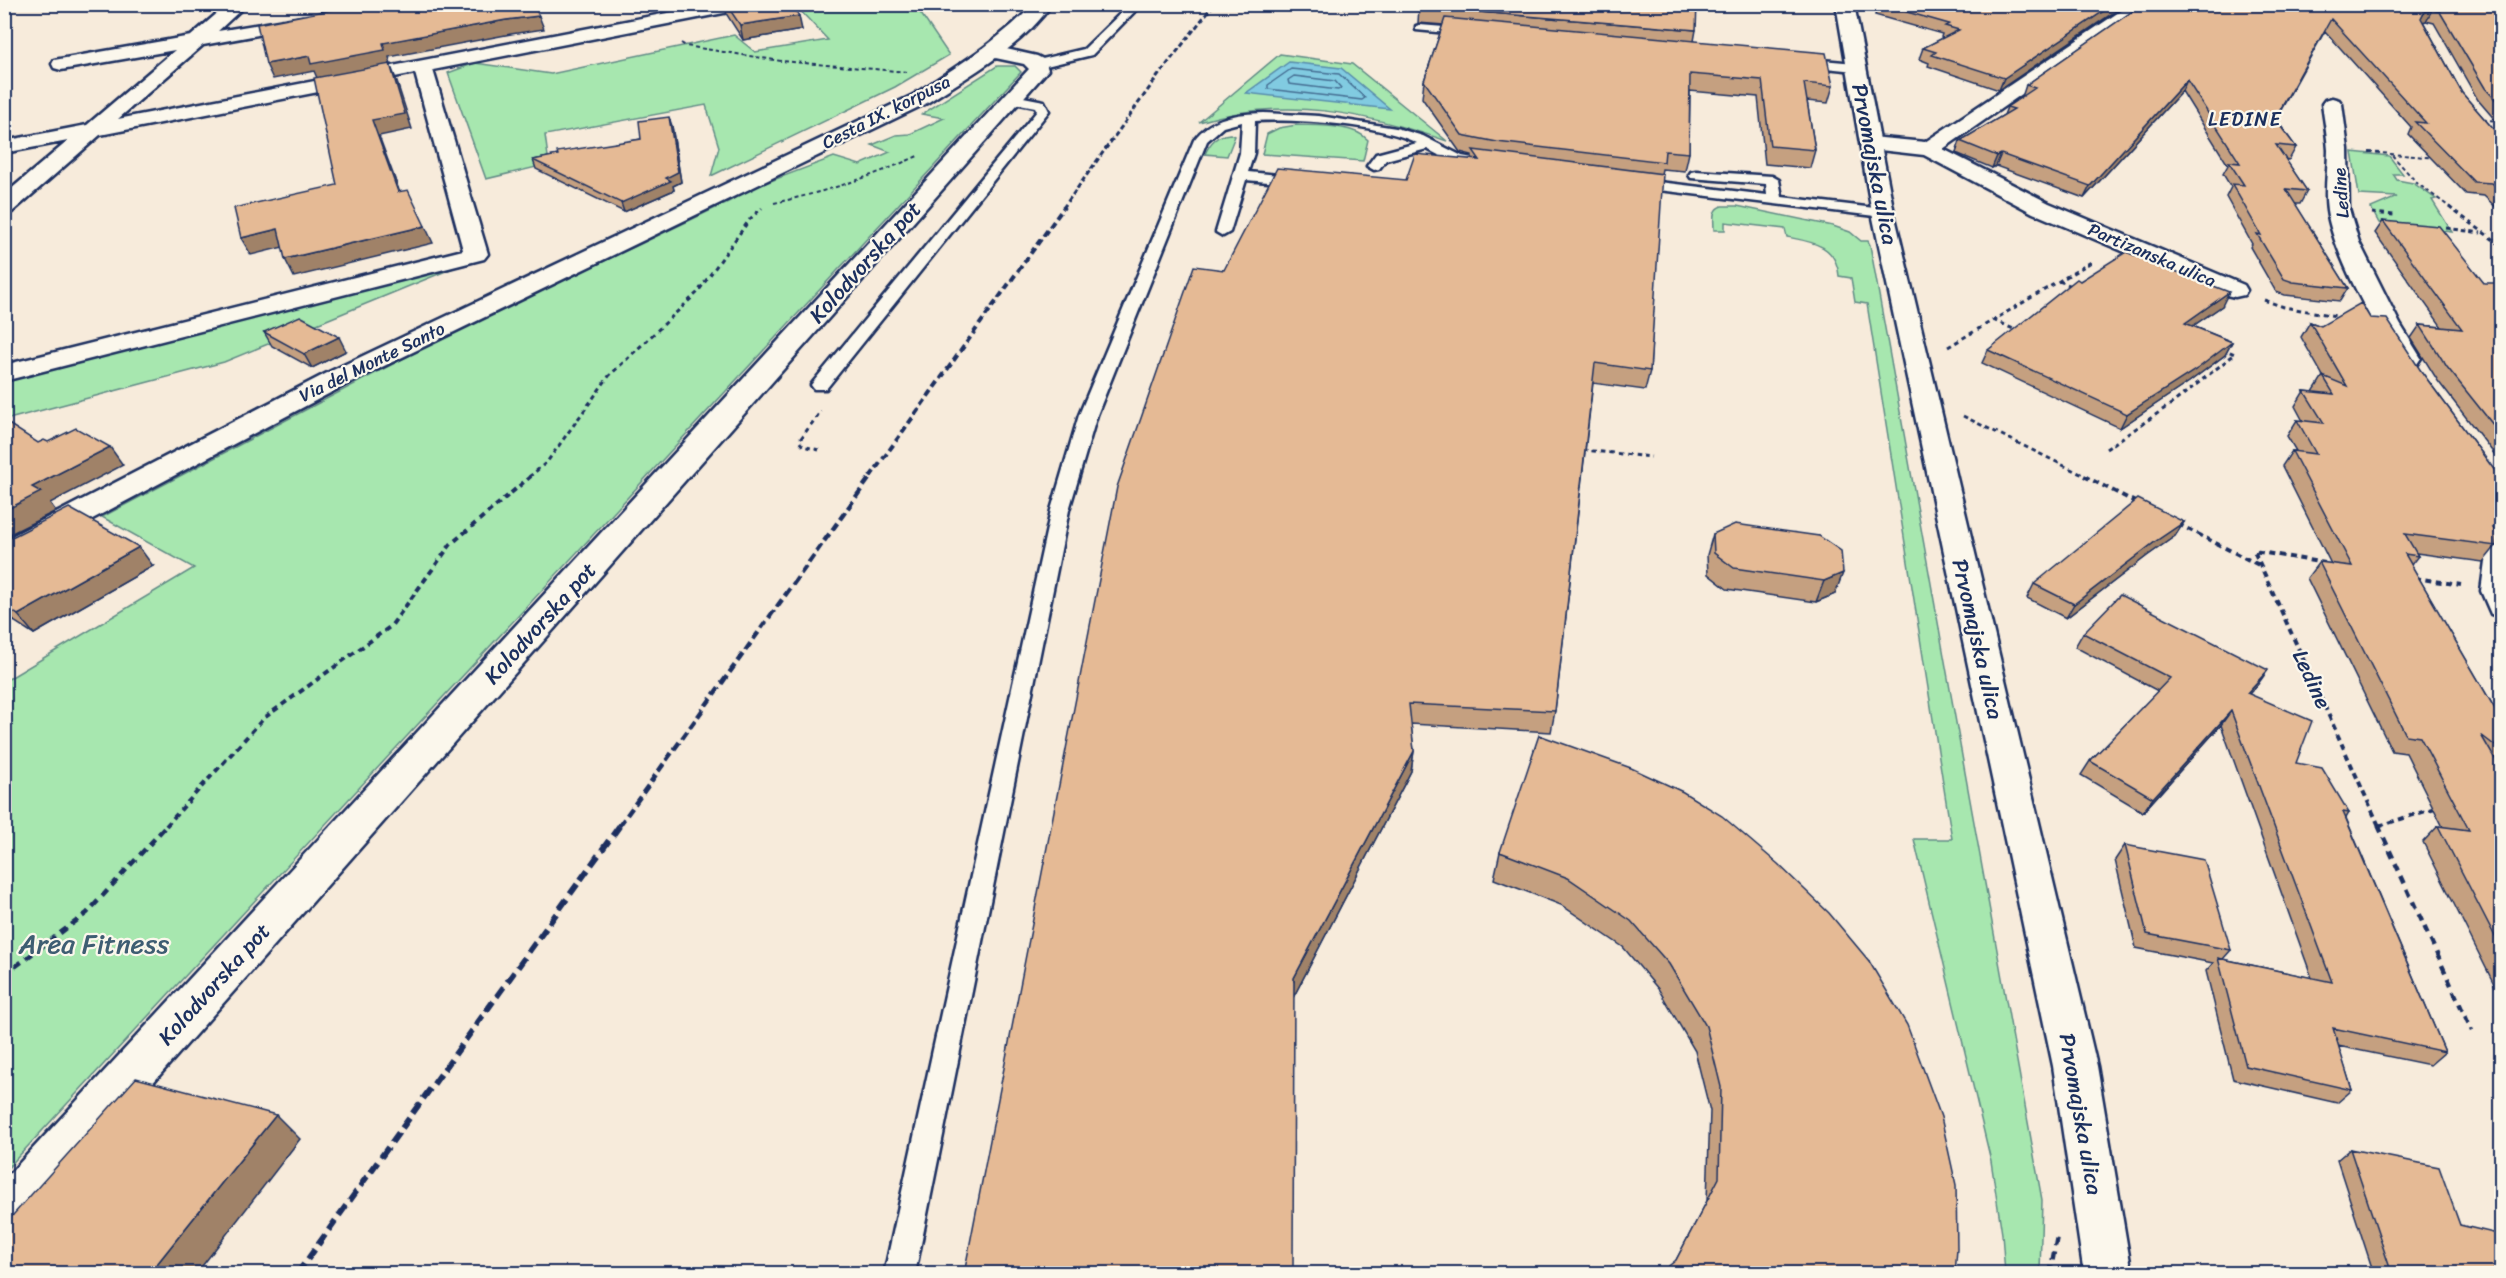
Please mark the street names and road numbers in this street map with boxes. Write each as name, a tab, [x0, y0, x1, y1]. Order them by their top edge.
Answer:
street label: Cesta IX. korpusa	[816, 66, 956, 158]
street label: Prvomajska ulica	[1840, 80, 1910, 248]
street label: Ledine	[2323, 166, 2359, 219]
street label: Kolodvorska pot	[799, 191, 932, 333]
street label: Partizanska ulica	[2083, 214, 2221, 296]
street label: Via del Monte Santo	[293, 313, 451, 411]
street label: Kolodvorska pot	[474, 552, 607, 694]
street label: Prvomajska ulica	[1941, 555, 2015, 723]
street label: Ledine	[2281, 643, 2343, 716]
street label: Kolodvorska pot	[148, 913, 281, 1055]
street label: Prvomajska ulica	[2048, 1030, 2114, 1198]

